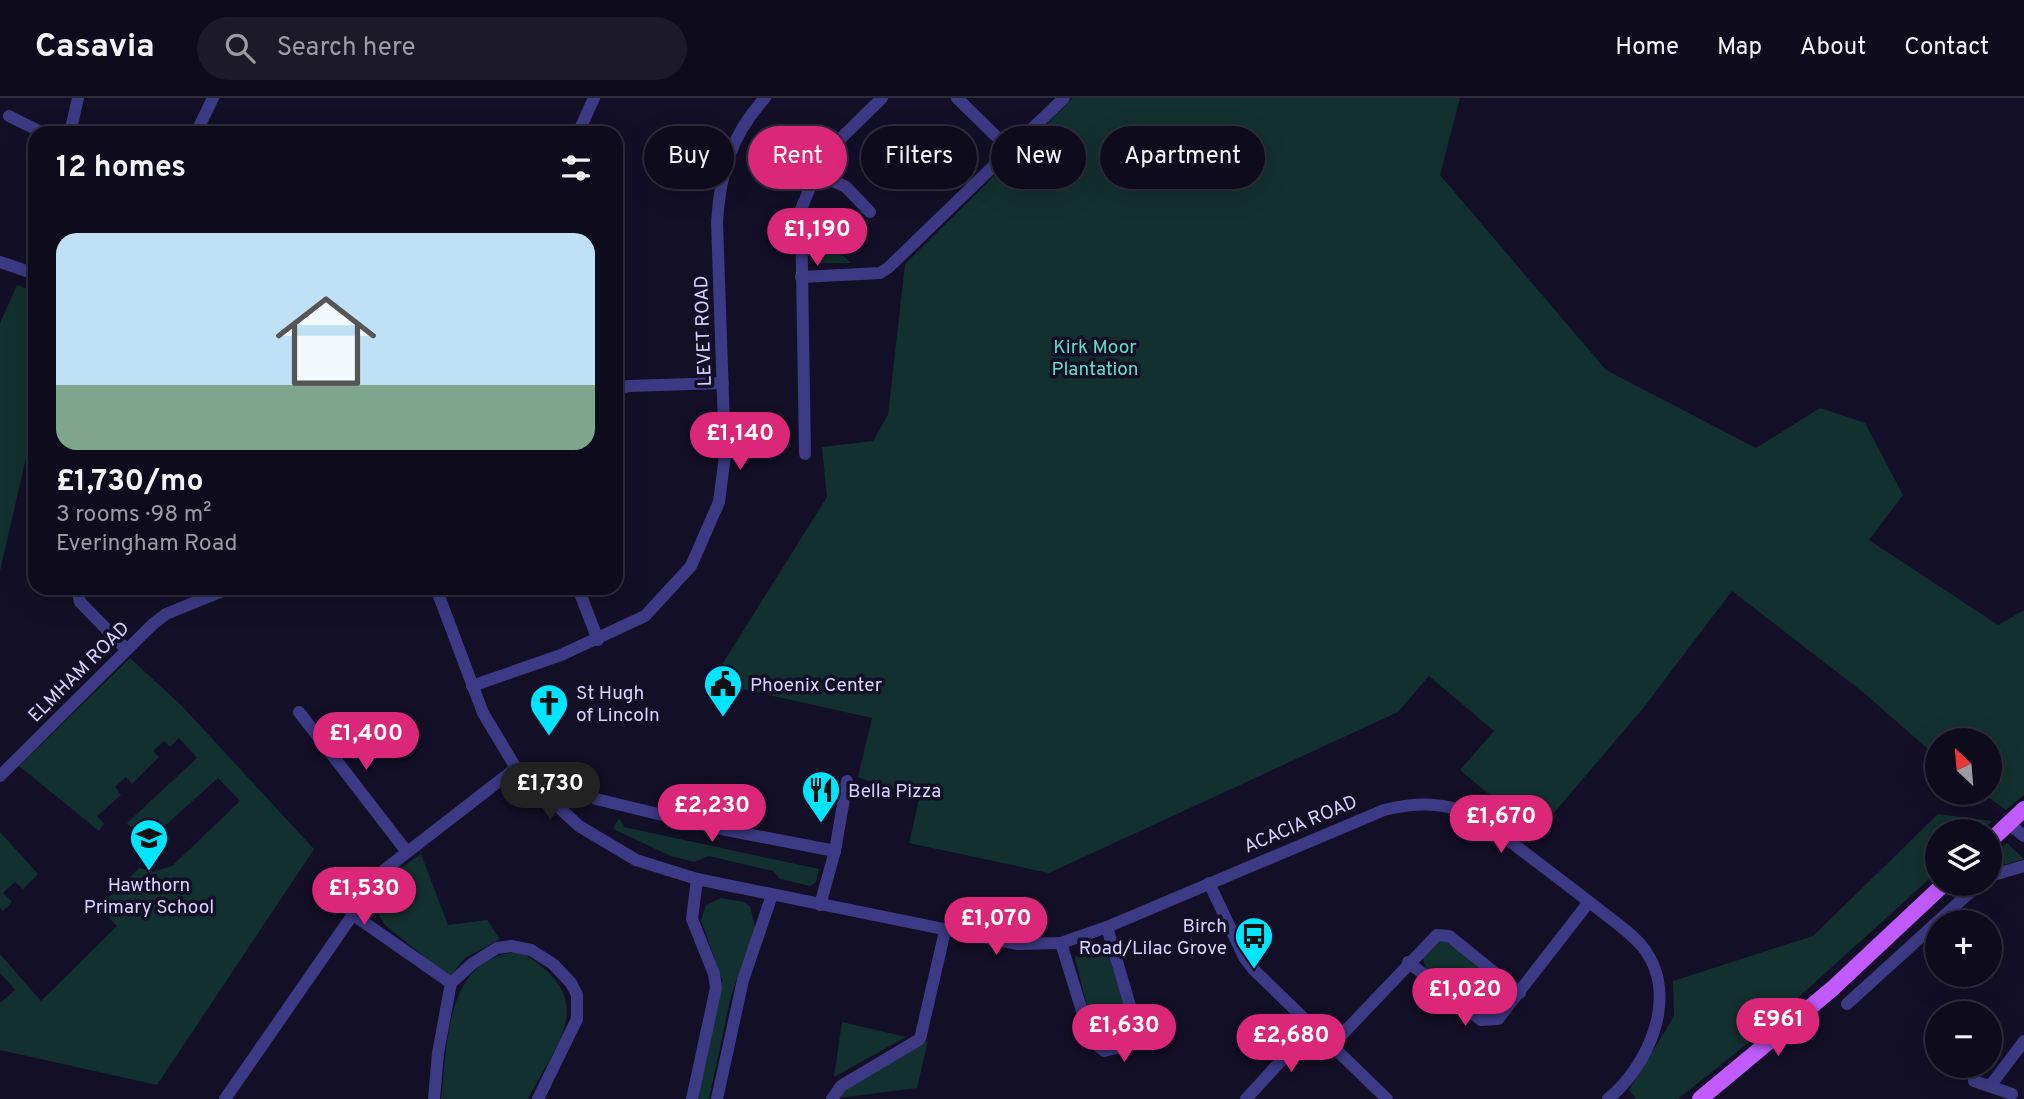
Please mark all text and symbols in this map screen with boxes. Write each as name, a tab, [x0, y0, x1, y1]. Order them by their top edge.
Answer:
search box	[197, 17, 687, 80]
text: Casavia	[35, 27, 155, 69]
icon: search	[221, 29, 259, 67]
text: Search here	[277, 32, 416, 65]
text: Home	[1615, 33, 1679, 63]
text: Map	[1717, 33, 1762, 63]
text: About	[1800, 33, 1866, 63]
text: Contact	[1904, 33, 1989, 63]
chip: Buy	[644, 126, 734, 189]
chip: Rent	[748, 126, 847, 189]
chip: Filters	[861, 126, 977, 189]
chip: New	[991, 126, 1086, 189]
chip: Apartment	[1100, 126, 1265, 189]
icon: filters	[557, 149, 595, 187]
text: 12 homes	[56, 150, 186, 187]
pin: £1,190	[760, 208, 874, 268]
text: £1,190	[783, 216, 851, 245]
street label: LEVET ROAD	[690, 275, 718, 387]
icon: home	[263, 278, 389, 404]
park label: Kirk Moor Plantation	[1051, 336, 1139, 382]
pin: £1,140	[683, 412, 797, 472]
text: £1,140	[706, 420, 774, 449]
text: £1,730/mo	[56, 464, 203, 501]
text: 3 rooms · 98 m²	[56, 501, 212, 530]
text: Everingham Road	[56, 530, 237, 559]
street label: ELMHAM ROAD	[24, 617, 135, 728]
public building icon: Phoenix Center	[702, 663, 744, 718]
place label: Phoenix Center	[750, 674, 883, 698]
church icon: St Hugh of Lincoln	[528, 682, 570, 737]
place label: St Hugh of Lincoln	[576, 682, 660, 728]
pin: £1,400	[309, 712, 423, 772]
text: £1,400	[329, 720, 403, 749]
north arrow	[1925, 728, 2002, 805]
map controls	[1925, 728, 2002, 1078]
pin: £1,730	[493, 762, 607, 822]
restaurant icon: Bella Pizza	[800, 769, 842, 824]
text: £1,730	[516, 770, 584, 799]
place label: Bella Pizza	[848, 780, 941, 804]
pin: £2,230	[655, 784, 769, 844]
street label: ACACIA ROAD	[1240, 790, 1361, 859]
text: £2,230	[674, 792, 750, 821]
pin: £1,670	[1444, 796, 1558, 855]
text: £1,670	[1466, 803, 1536, 832]
school or university icon: Hawthorn Primary School	[128, 817, 170, 872]
button: layers	[1925, 819, 2002, 896]
pin: £1,530	[307, 868, 421, 927]
place label: Hawthorn Primary School	[84, 874, 214, 920]
text: £1,530	[328, 875, 400, 904]
pin: £1,070	[939, 898, 1053, 957]
text: £1,070	[960, 905, 1032, 934]
button: +	[1925, 910, 2002, 987]
place label: Birch Road/Lilac Grove	[1079, 915, 1227, 961]
bus stop icon: Birch Road/Lilac Grove	[1233, 915, 1275, 970]
pin: £1,020	[1408, 968, 1522, 1028]
text: £1,020	[1428, 976, 1502, 1005]
pin: £961	[1737, 998, 1819, 1058]
button: −	[1925, 1001, 2002, 1078]
pin: £1,630	[1067, 1004, 1181, 1064]
text: £961	[1752, 1006, 1804, 1035]
text: £1,630	[1088, 1012, 1160, 1041]
pin: £2,680	[1234, 1014, 1348, 1074]
text: £2,680	[1252, 1022, 1330, 1051]

